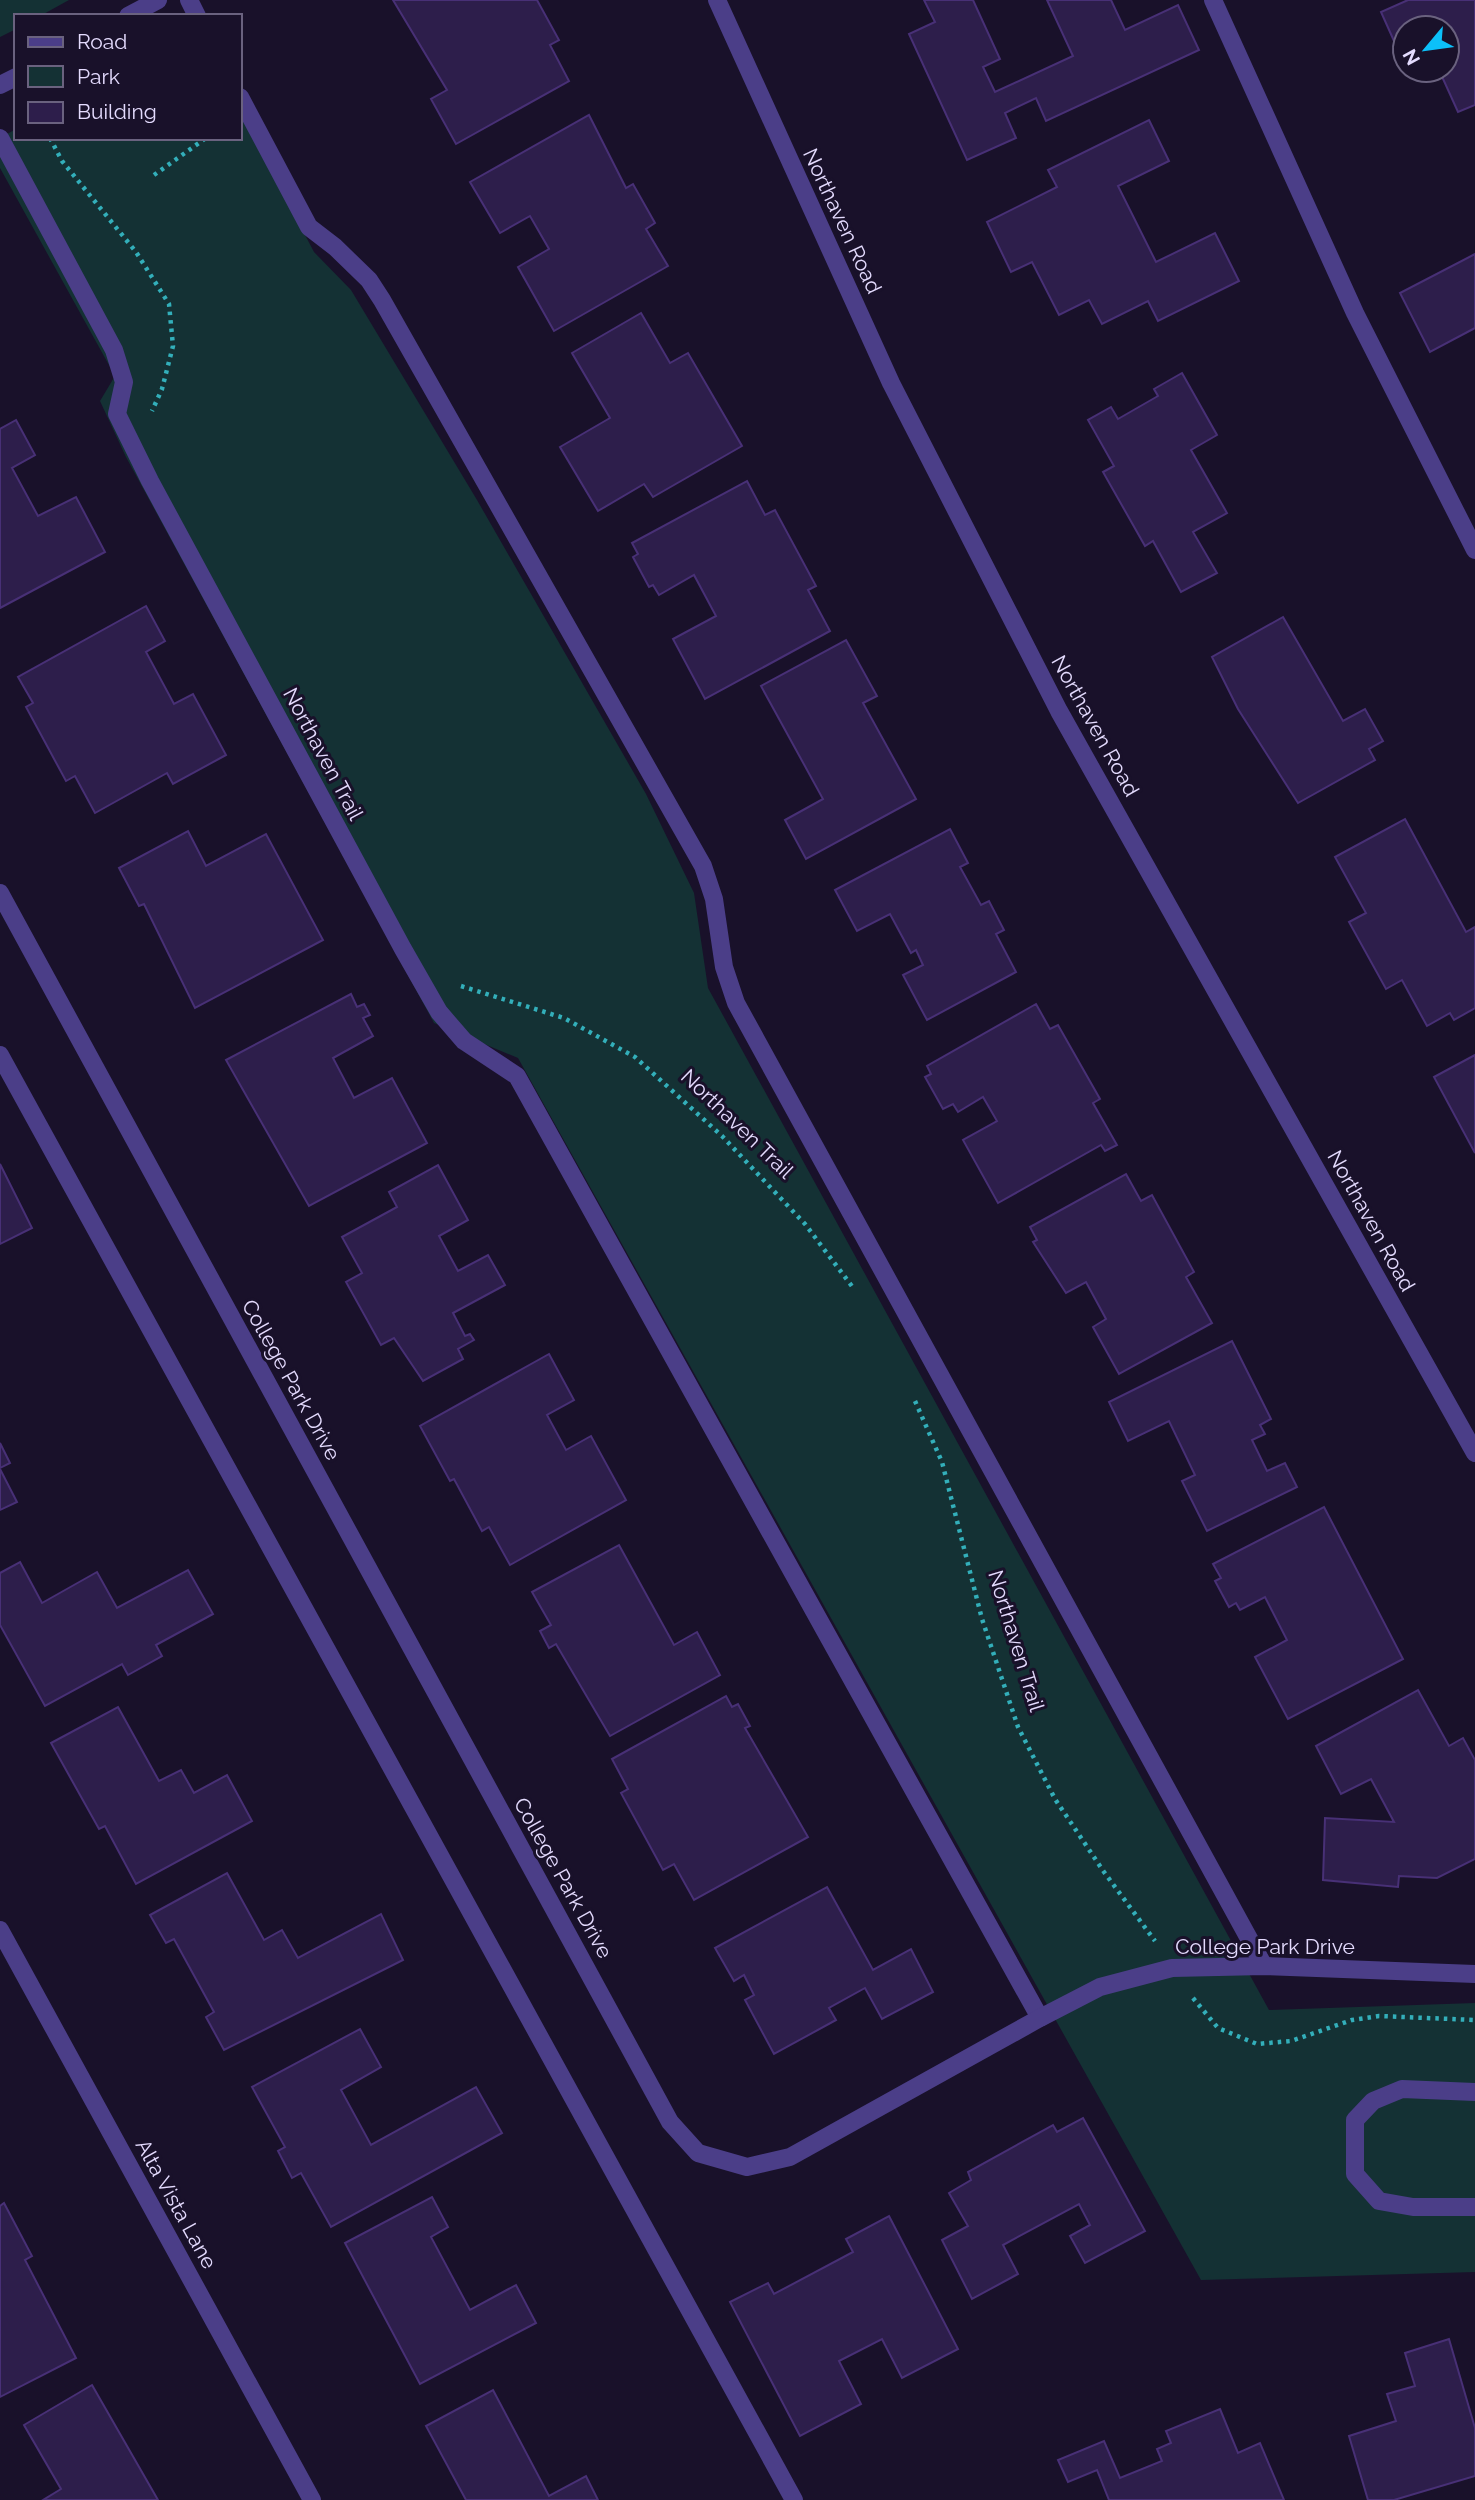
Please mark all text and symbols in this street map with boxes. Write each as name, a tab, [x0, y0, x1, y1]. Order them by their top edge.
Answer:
legend	[14, 14, 242, 140]
north arrow	[1391, 14, 1461, 84]
text: Road	[77, 29, 127, 54]
text: N	[1398, 46, 1424, 69]
text: Park	[77, 64, 120, 89]
text: Building	[77, 99, 157, 124]
street label: Northaven Road	[798, 144, 887, 297]
street label: Northaven Road	[1046, 651, 1145, 801]
street label: Northaven Trail	[278, 683, 369, 825]
street label: Northaven Trail	[676, 1064, 799, 1184]
street label: Northaven Road	[1322, 1146, 1421, 1296]
street label: College Park Drive	[237, 1295, 346, 1464]
street label: Northaven Trail	[983, 1567, 1050, 1715]
street label: College Park Drive	[509, 1793, 618, 1962]
street label: College Park Drive	[1175, 1934, 1355, 1959]
street label: Alta Vista Lane	[131, 2135, 222, 2273]

